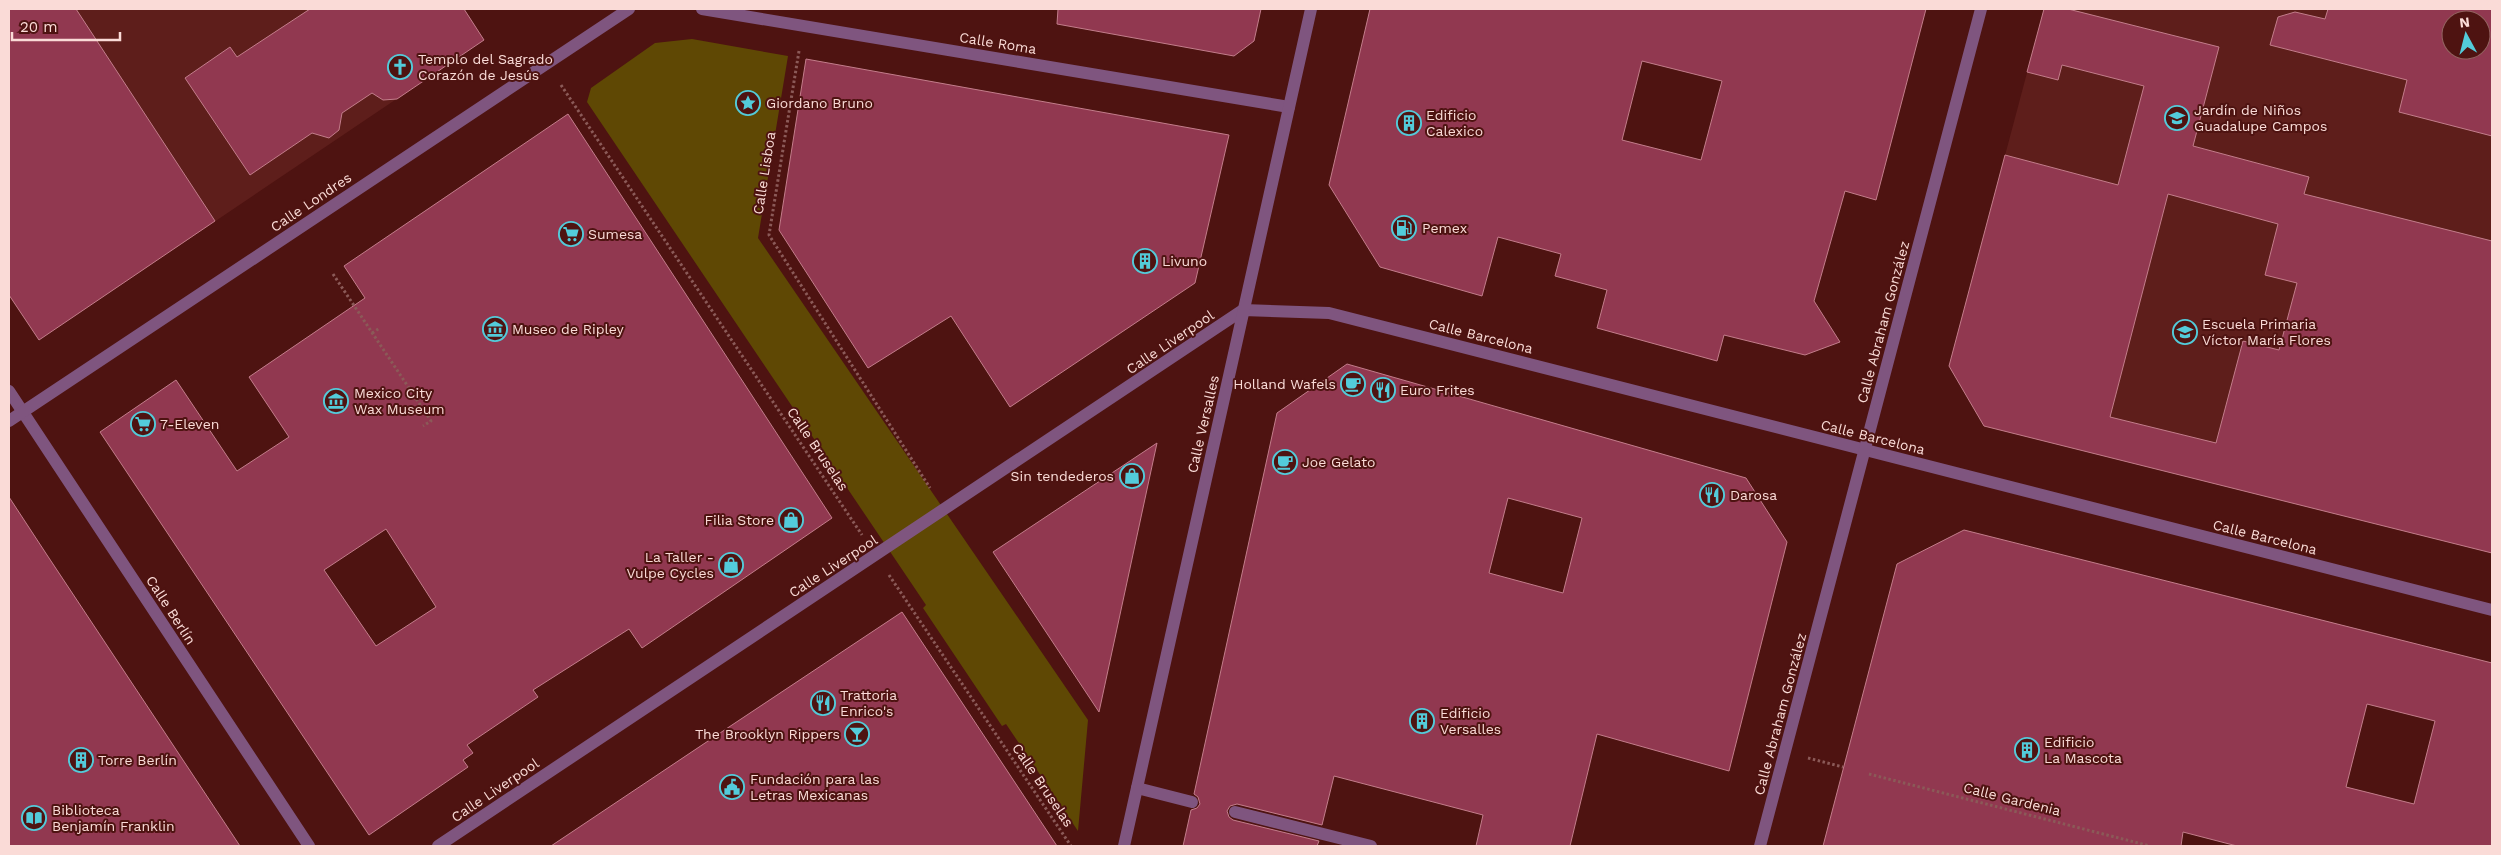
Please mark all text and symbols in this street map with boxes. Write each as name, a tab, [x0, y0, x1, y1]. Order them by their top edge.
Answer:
scale bar	[12, 10, 120, 42]
north arrow	[2441, 10, 2491, 60]
text: N	[2458, 14, 2471, 31]
text: 20 m	[20, 18, 58, 36]
street label: Calle Roma	[958, 29, 1038, 57]
place label: Templo del Sagrado Corazón de Jesús	[418, 51, 553, 83]
church icon: Templo del Sagrado Corazón de Jesús	[387, 54, 413, 80]
place icon: Giordano Bruno	[735, 90, 761, 116]
place label: Giordano Bruno	[766, 95, 873, 111]
place label: Jardín de Niños Guadalupe Campos	[2194, 102, 2327, 134]
school or university icon: Jardín de Niños Guadalupe Campos	[2164, 105, 2190, 131]
place label: Edificio Calexico	[1426, 107, 1483, 139]
building icon: Edificio Calexico	[1396, 110, 1422, 136]
street label: Calle Lisboa	[750, 130, 778, 216]
street label: Calle Londres	[268, 169, 354, 235]
fuel station icon: Pemex	[1391, 215, 1417, 241]
place label: Pemex	[1422, 220, 1467, 236]
supermarket icon: Sumesa	[558, 221, 584, 247]
place label: Sumesa	[588, 226, 642, 242]
street label: Calle Abraham González	[1854, 239, 1912, 405]
building icon: Livuno	[1132, 248, 1158, 274]
place label: Livuno	[1162, 253, 1207, 269]
street label: Calle Liverpool	[1123, 306, 1217, 377]
street label: Calle Barcelona	[1427, 315, 1535, 357]
museum icon: Museo de Ripley	[482, 316, 508, 342]
place label: Escuela Primaria Víctor María Flores	[2202, 316, 2331, 348]
school or university icon: Escuela Primaria Víctor María Flores	[2172, 319, 2198, 345]
place label: Museo de Ripley	[512, 321, 625, 337]
cafe icon: Holland Wafels	[1340, 371, 1366, 397]
street label: Calle Versalles	[1184, 374, 1222, 474]
place label: Holland Wafels	[1233, 376, 1336, 392]
restaurant icon: Euro Frites	[1370, 377, 1396, 403]
place label: Euro Frites	[1400, 382, 1475, 398]
place label: Mexico City Wax Museum	[354, 385, 445, 417]
museum icon: Mexico City Wax Museum	[323, 388, 349, 414]
street label: Calle Bruselas	[784, 404, 852, 494]
supermarket icon: 7-Eleven	[130, 411, 156, 437]
place label: 7-Eleven	[160, 416, 219, 432]
street label: Calle Barcelona	[1819, 416, 1927, 458]
cafe icon: Joe Gelato	[1272, 449, 1298, 475]
place label: Joe Gelato	[1302, 454, 1375, 470]
shop icon: Sin tendederos	[1119, 463, 1145, 489]
place label: Sin tendederos	[1011, 468, 1114, 484]
restaurant icon: Darosa	[1699, 482, 1725, 508]
place label: Darosa	[1730, 487, 1777, 503]
shop icon: Filia Store	[778, 507, 804, 533]
place label: Filia Store	[705, 512, 774, 528]
street label: Calle Barcelona	[2211, 516, 2319, 558]
street label: Calle Liverpool	[786, 531, 881, 600]
place label: La Taller - Vulpe Cycles	[626, 549, 714, 581]
shop icon: La Taller - Vulpe Cycles	[718, 552, 744, 578]
street label: Calle Berlín	[143, 573, 199, 647]
street label: Calle Abraham González	[1751, 631, 1809, 797]
place label: Trattoria Enrico's	[840, 687, 897, 719]
restaurant icon: Trattoria Enrico's	[810, 690, 836, 716]
place label: Edificio Versalles	[1440, 705, 1501, 737]
building icon: Edificio Versalles	[1409, 708, 1435, 734]
bar icon: The Brooklyn Rippers	[844, 721, 870, 747]
place label: The Brooklyn Rippers	[695, 726, 840, 742]
place label: Edificio La Mascota	[2044, 734, 2122, 766]
building icon: Edificio La Mascota	[2014, 737, 2040, 763]
street label: Calle Bruselas	[1009, 740, 1077, 830]
building icon: Torre Berlín	[68, 747, 94, 773]
place label: Torre Berlín	[98, 752, 177, 768]
street label: Calle Liverpool	[448, 754, 542, 825]
place label: Fundación para las Letras Mexicanas	[750, 771, 880, 803]
public building icon: Fundación para las Letras Mexicanas	[719, 774, 745, 800]
street label: Calle Gardenia	[1962, 779, 2062, 819]
place label: Biblioteca Benjamín Franklin	[52, 802, 175, 834]
library icon: Biblioteca Benjamín Franklin	[21, 805, 47, 831]

